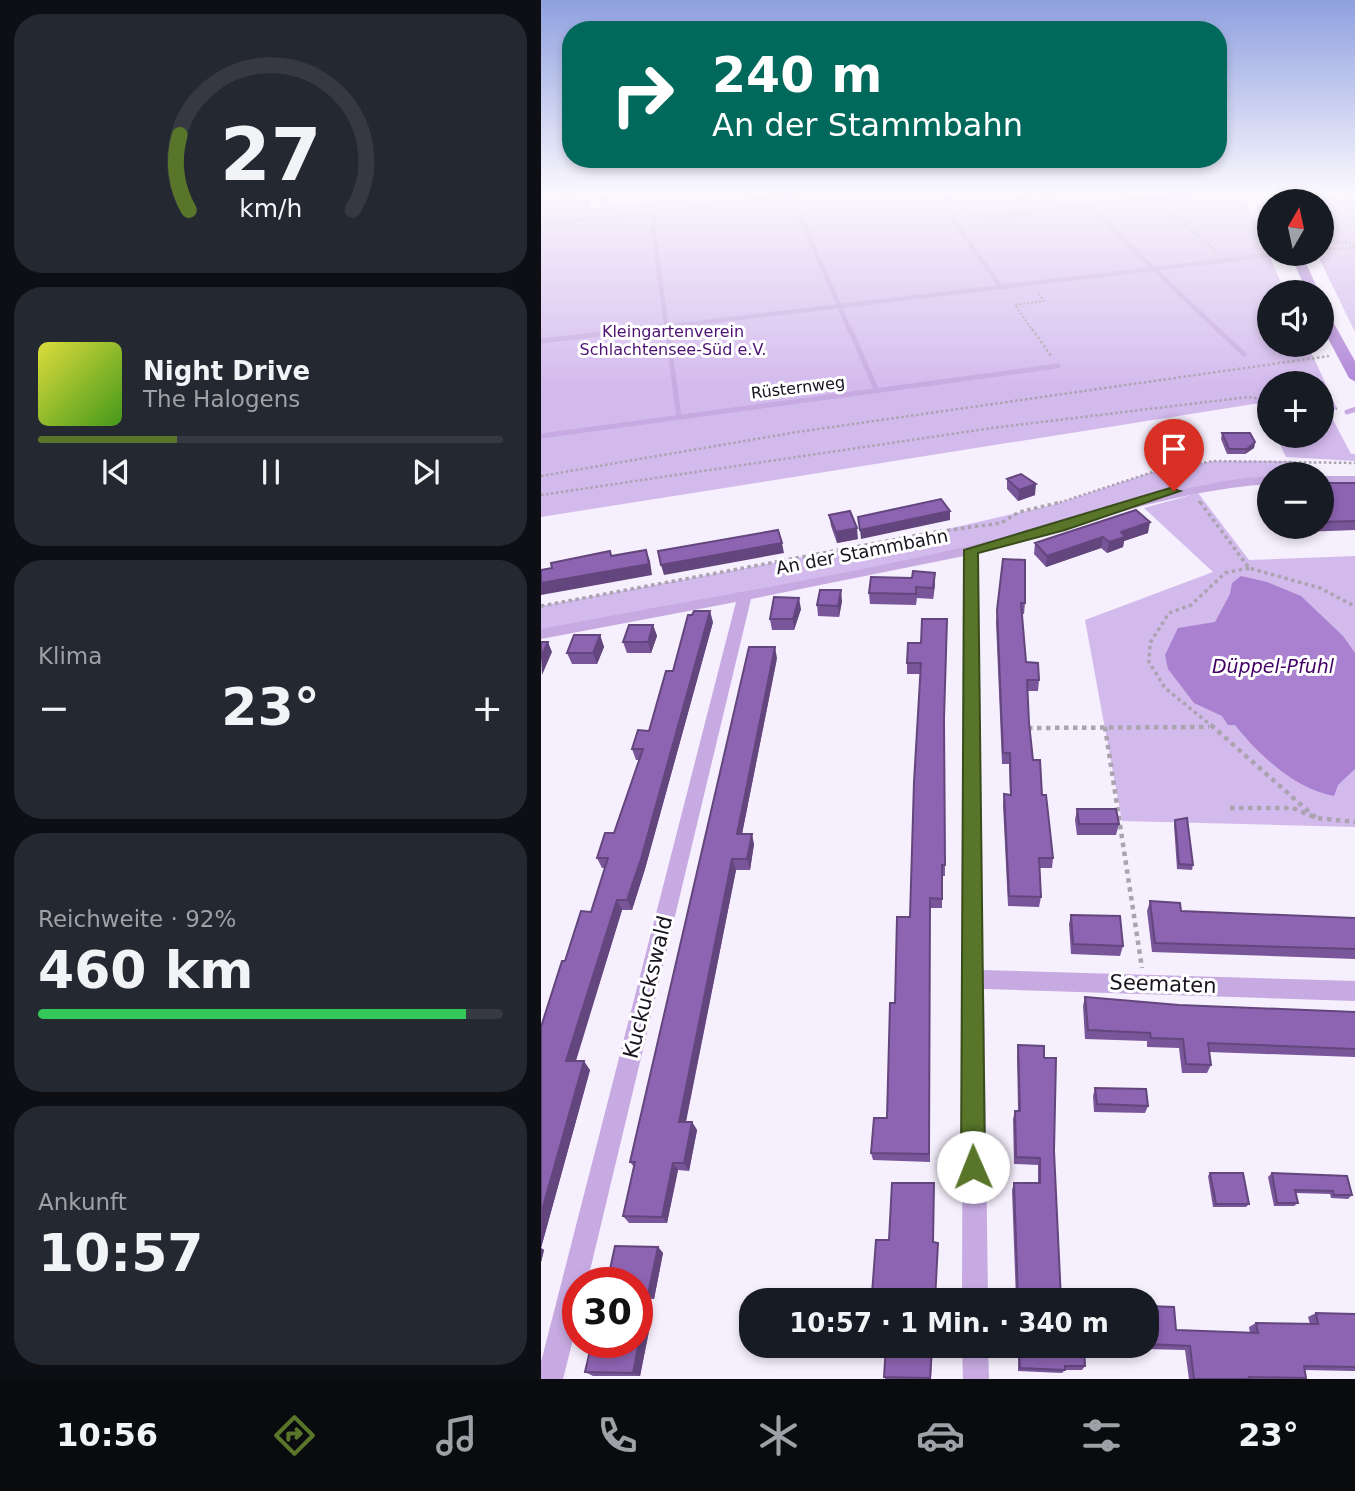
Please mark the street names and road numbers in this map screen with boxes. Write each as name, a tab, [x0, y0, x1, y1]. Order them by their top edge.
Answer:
street label: Rüsternweg	[750, 372, 846, 403]
street label: An der Stammbahn	[774, 525, 950, 579]
street label: Kuckuckswald	[619, 913, 677, 1061]
street label: Seematen	[1109, 970, 1217, 998]

